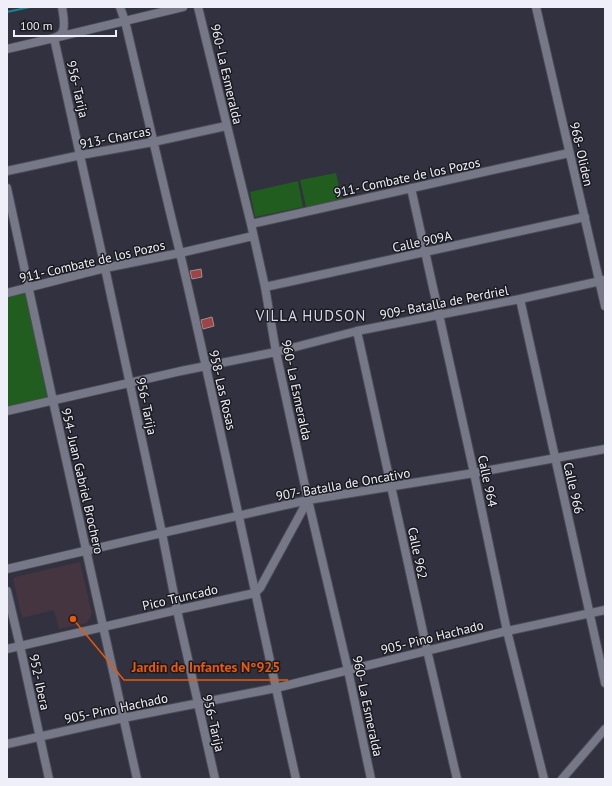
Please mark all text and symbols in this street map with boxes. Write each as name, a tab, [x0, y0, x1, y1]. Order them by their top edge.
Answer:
scale bar	[14, 12, 116, 38]
text: 100 m	[20, 18, 53, 33]
street label: 960- La Esmeralda	[207, 22, 246, 126]
street label: 956- Tarija	[63, 59, 92, 119]
street label: 968- Oliden	[566, 120, 597, 188]
street label: 913- Charcas	[78, 122, 152, 153]
street label: 911- Combate de los Pozos	[332, 154, 482, 201]
street label: Calle 909A	[391, 227, 454, 256]
street label: 911- Combate de los Pozos	[18, 236, 167, 287]
street label: 909- Batalla de Perdriel	[378, 282, 510, 323]
district label: VILLA HUDSON	[255, 306, 366, 325]
street label: 960- La Esmeralda	[278, 338, 315, 442]
street label: 958- Las Rosas	[205, 348, 240, 432]
street label: 956- Tarija	[132, 376, 161, 436]
street label: 954- Juan Gabriel Brochero	[57, 406, 108, 556]
street label: Calle 964	[474, 454, 501, 509]
street label: Calle 966	[559, 461, 588, 516]
street label: 907- Batalla de Oncativo	[274, 464, 412, 505]
street label: Calle 962	[404, 526, 431, 581]
street label: Pico Truncado	[141, 581, 220, 614]
street label: 905- Pino Hachado	[379, 617, 485, 658]
street label: 952- Ibera	[25, 653, 54, 712]
callout: Jardín de Infantes N°925	[124, 654, 288, 680]
street label: 960- La Esmeralda	[349, 654, 386, 758]
text: Jardín de Infantes N°925	[131, 658, 280, 676]
street label: 905- Pino Hachado	[63, 689, 169, 728]
street label: 956- Tarija	[199, 693, 228, 753]

